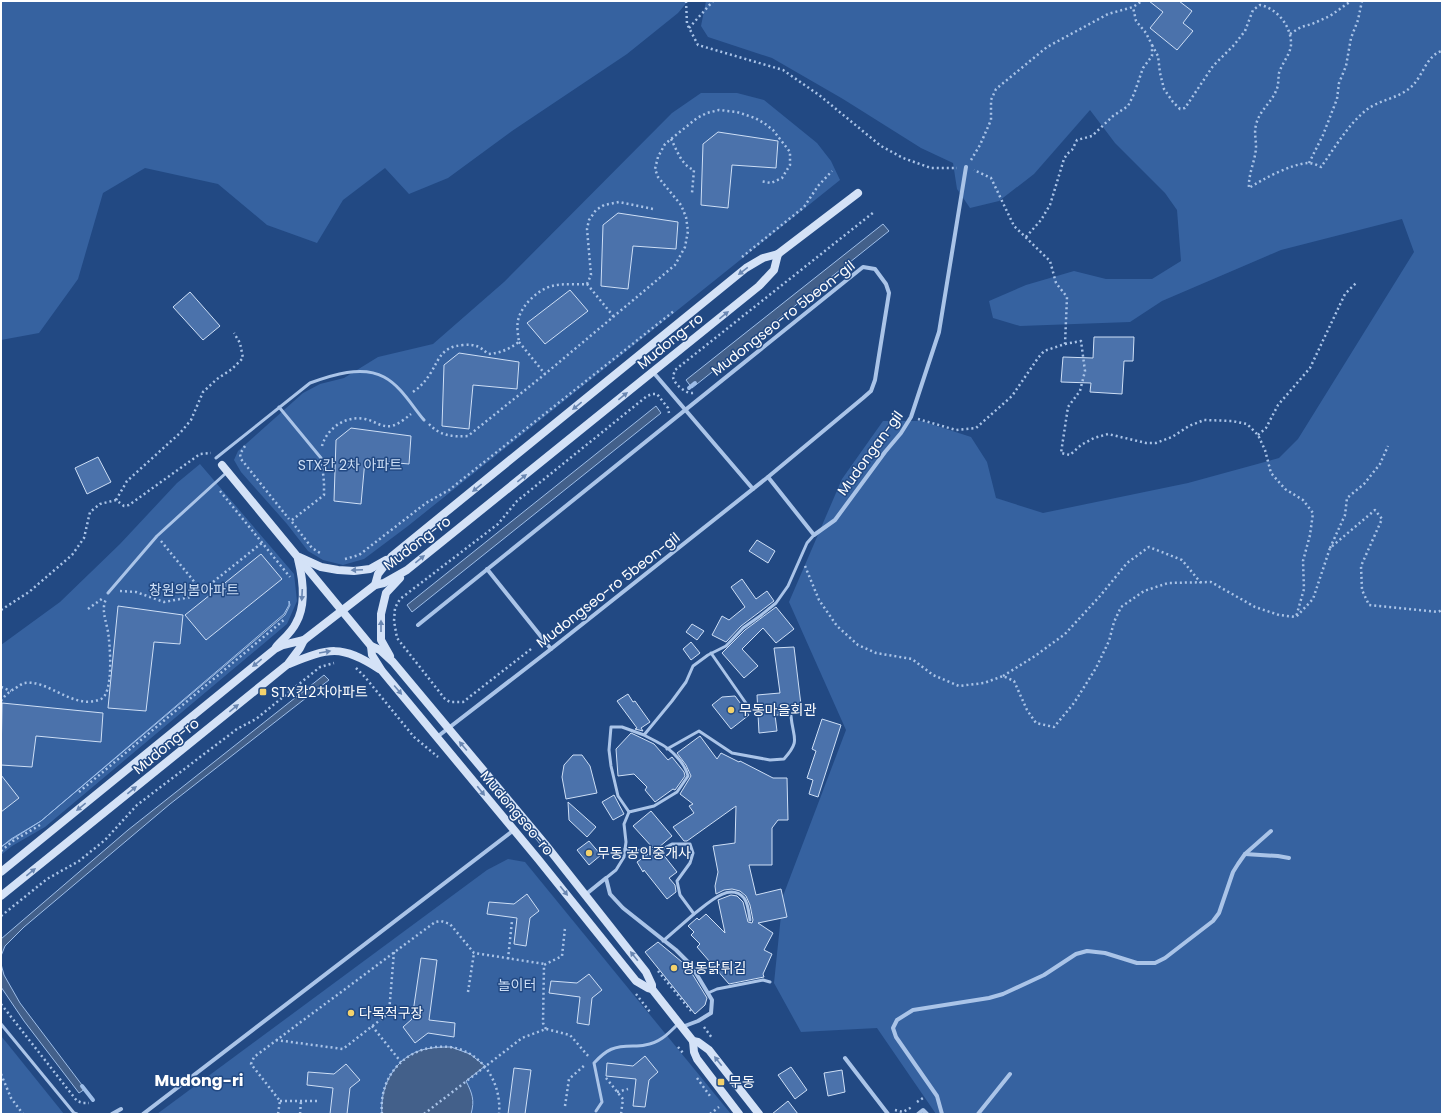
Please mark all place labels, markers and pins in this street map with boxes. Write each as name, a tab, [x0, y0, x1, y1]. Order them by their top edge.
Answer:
place label: STX칸2차아파트	[271, 682, 368, 702]
marker: STX칸2차아파트	[258, 687, 268, 697]
place label: 무동마을회관	[739, 700, 816, 720]
marker: 무동마을회관	[726, 705, 736, 715]
place label: 무동 공인중개사	[597, 843, 691, 863]
marker: 무동 공인중개사	[584, 848, 594, 858]
place label: 명동닭튀김	[682, 958, 746, 978]
marker: 명동닭튀김	[669, 963, 679, 973]
place label: 다목적구장	[359, 1003, 424, 1023]
marker: 다목적구장	[346, 1008, 356, 1018]
place label: 무동	[729, 1072, 755, 1092]
marker: 무동	[716, 1077, 726, 1087]

